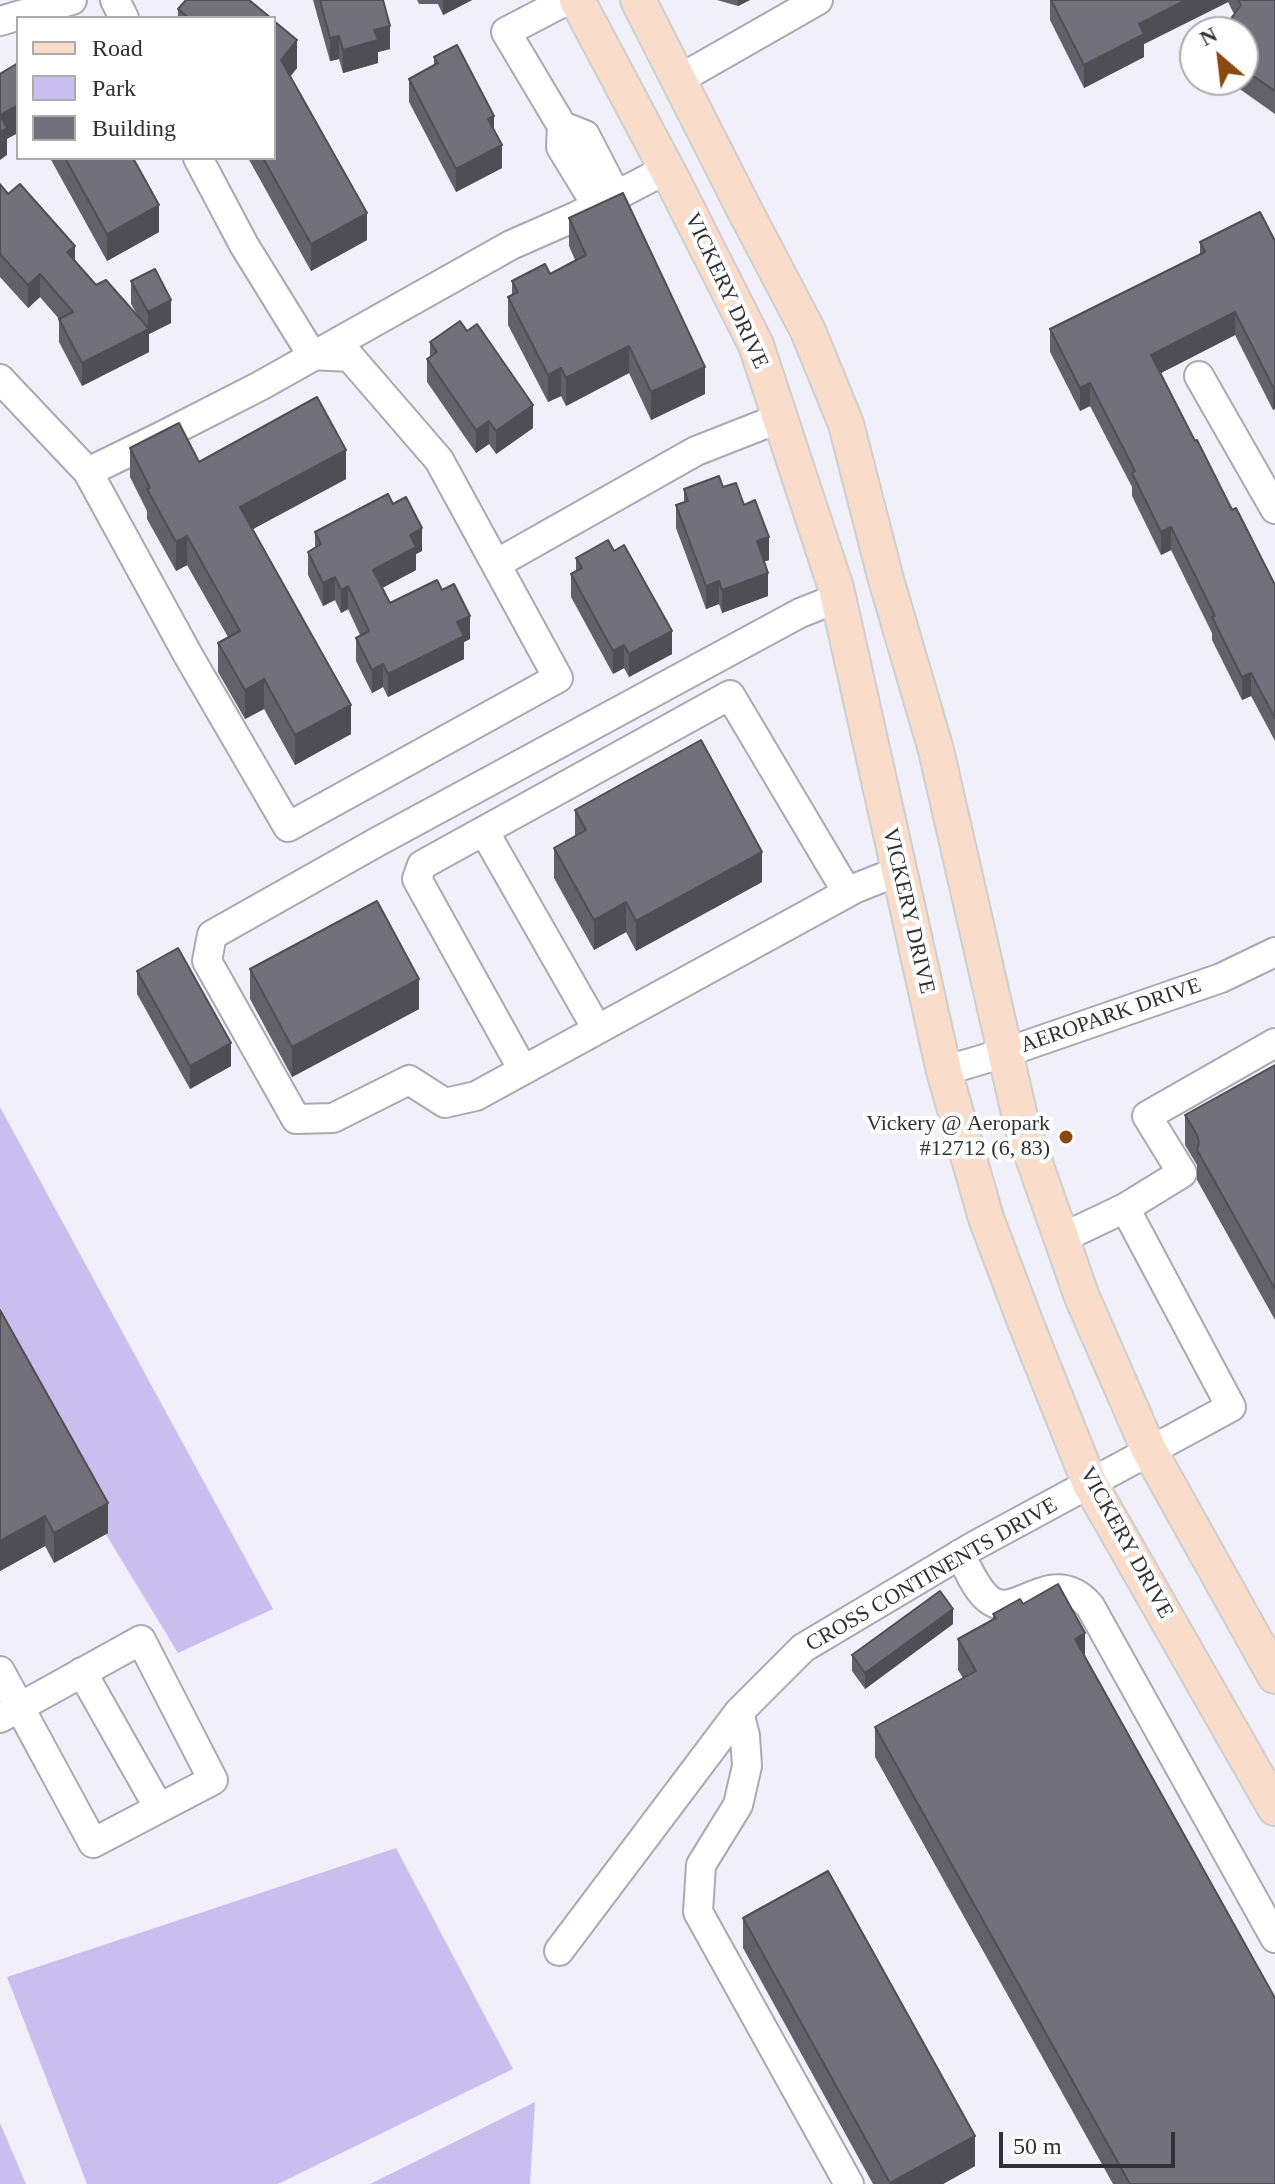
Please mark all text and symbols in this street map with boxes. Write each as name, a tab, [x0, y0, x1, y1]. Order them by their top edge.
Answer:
legend	[16, 16, 276, 160]
north arrow	[1179, 16, 1259, 96]
text: N	[1196, 21, 1221, 51]
text: Road	[92, 35, 143, 61]
text: Park	[92, 75, 136, 101]
text: Building	[92, 115, 176, 141]
street label: VICKERY DRIVE	[678, 209, 774, 373]
street label: VICKERY DRIVE	[876, 826, 940, 996]
street label: AEROPARK DRIVE	[1017, 973, 1205, 1059]
place label: Vickery @ Aeropark #12712 (6, 83)	[866, 1111, 1050, 1162]
marker: Vickery @ Aeropark #12712 (6, 83)	[1057, 1128, 1075, 1146]
street label: VICKERY DRIVE	[1073, 1463, 1179, 1623]
street label: CROSS CONTINENTS DRIVE	[802, 1492, 1062, 1658]
scale bar	[1003, 2116, 1179, 2166]
text: 50 m	[1013, 2133, 1062, 2159]

